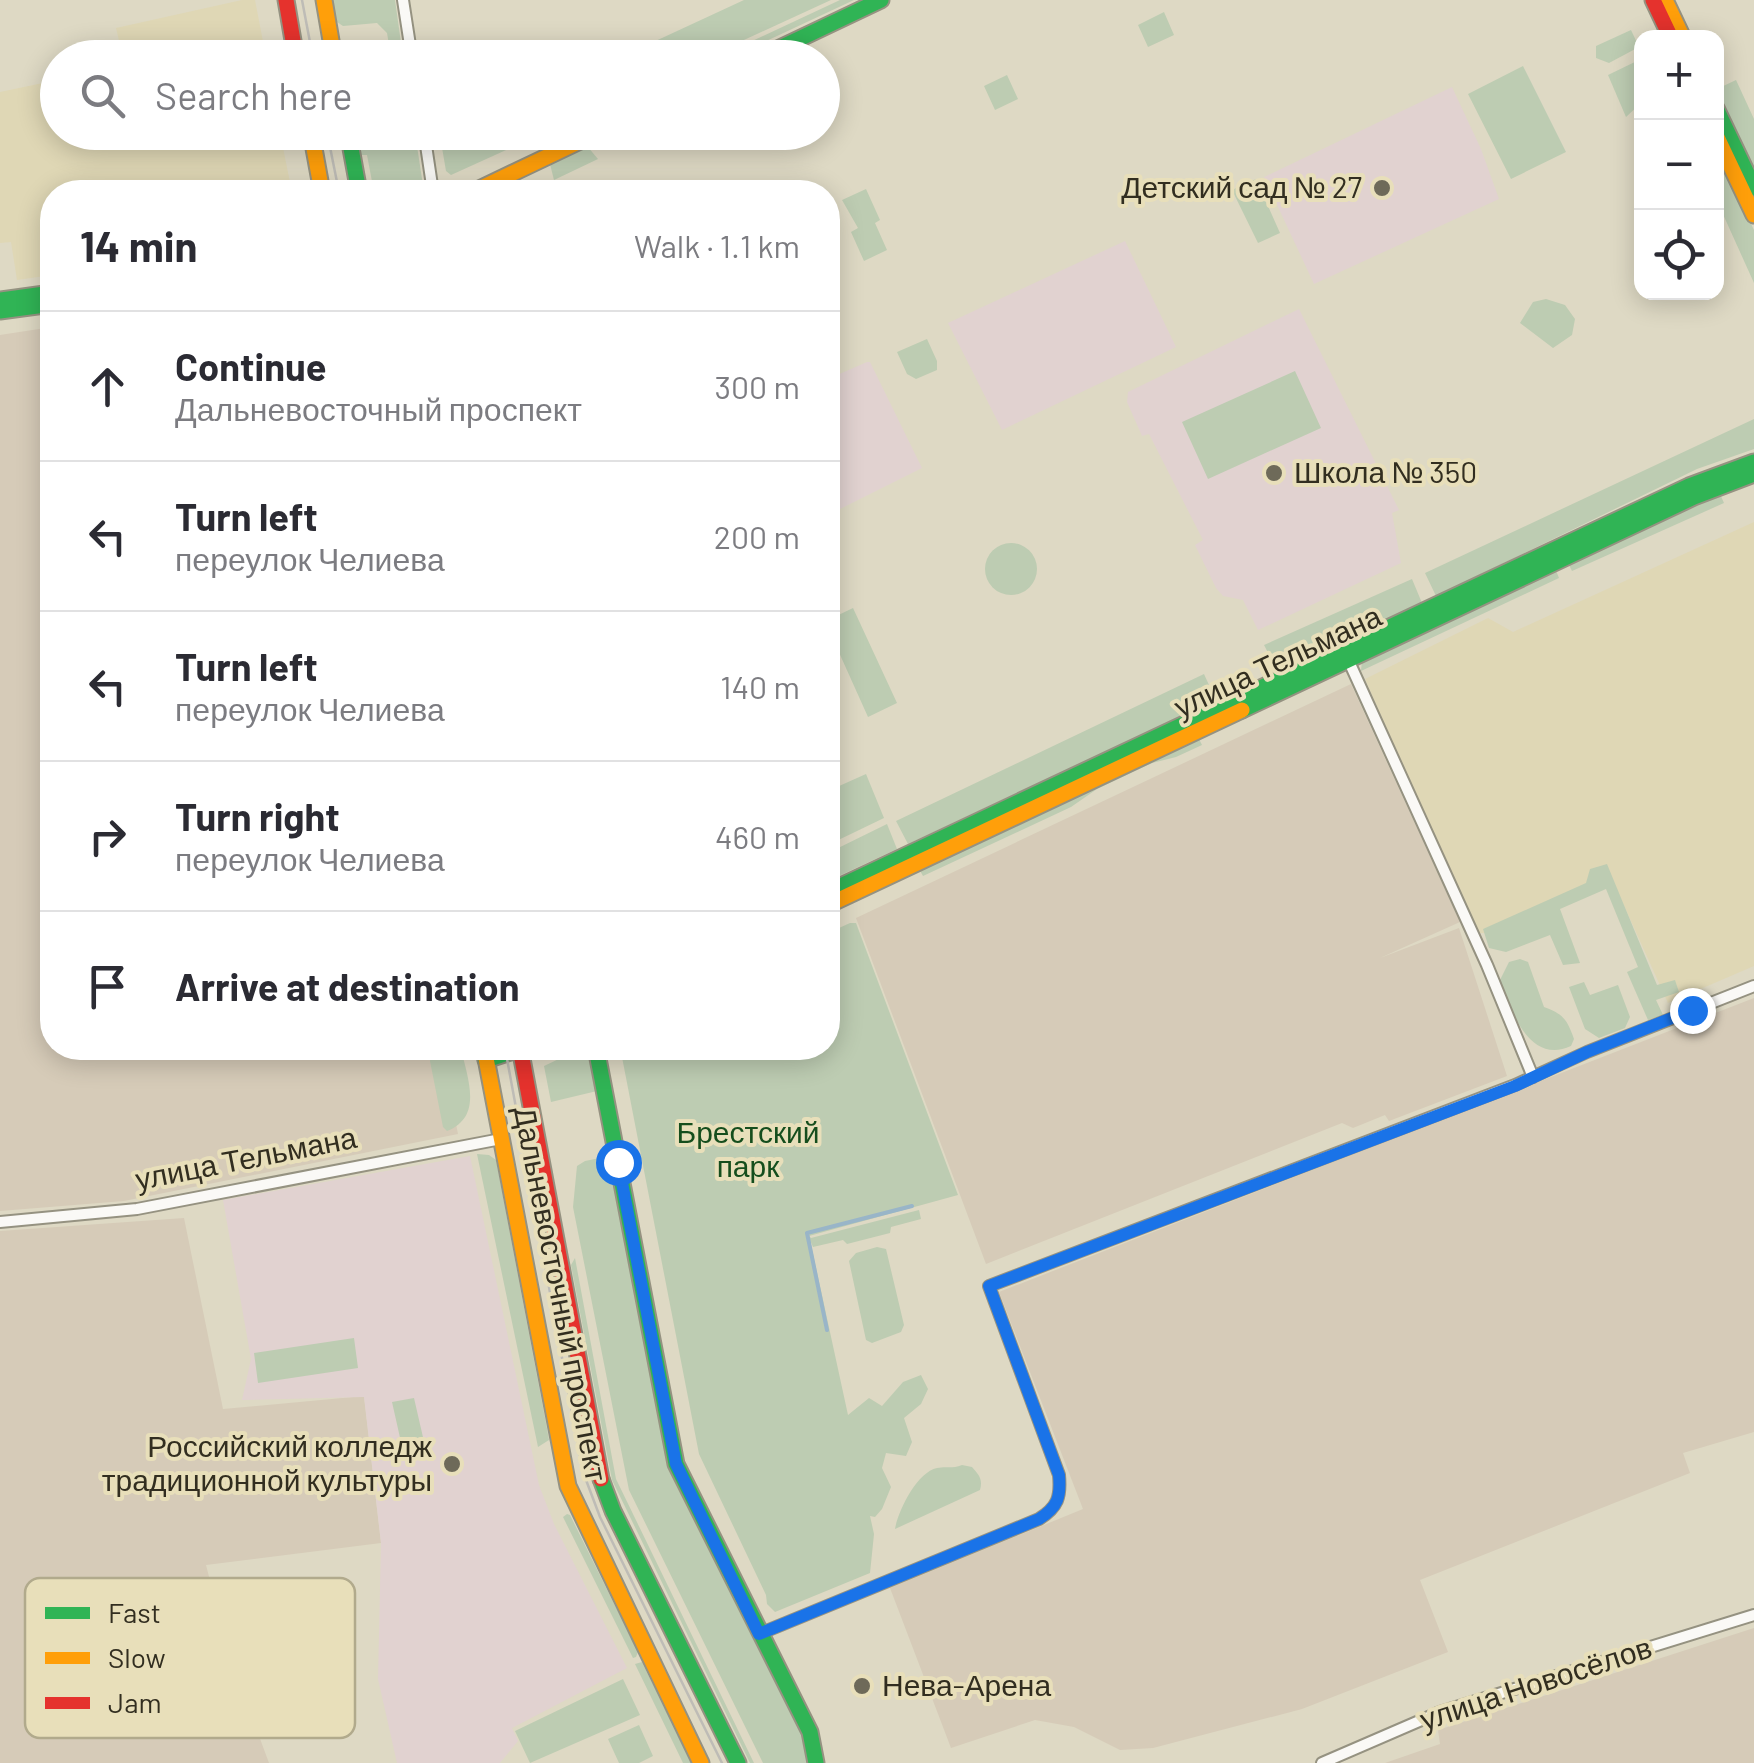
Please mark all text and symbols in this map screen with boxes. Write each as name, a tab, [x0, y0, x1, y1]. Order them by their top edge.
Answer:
map controls	[1634, 30, 1724, 300]
button: +	[1634, 30, 1724, 120]
search box	[40, 40, 840, 150]
icon: search	[75, 68, 130, 123]
text: Search here	[155, 72, 353, 118]
button: −	[1634, 120, 1724, 210]
place label: Детский сад № 27	[1121, 168, 1362, 204]
marker: Детский сад № 27	[1371, 177, 1393, 199]
button: locate	[1634, 210, 1724, 300]
text: 14 min	[80, 220, 197, 270]
text: Walk · 1.1 km	[634, 226, 800, 264]
text: Continue	[175, 343, 326, 389]
icon: ahead	[80, 359, 135, 414]
text: 300 m	[714, 367, 800, 405]
text: Дальневосточный проспект	[175, 389, 582, 427]
place label: Школа № 350	[1294, 453, 1477, 489]
marker: Школа № 350	[1263, 462, 1285, 484]
text: Turn left	[175, 493, 318, 539]
icon: left	[80, 509, 135, 564]
text: 200 m	[714, 517, 800, 555]
text: переулок Челиева	[175, 539, 445, 577]
street label: улица Тельмана	[1168, 596, 1387, 724]
text: Turn left	[175, 643, 318, 689]
icon: left	[80, 659, 135, 714]
text: 140 m	[720, 667, 800, 705]
text: переулок Челиева	[175, 689, 445, 727]
text: Turn right	[175, 793, 340, 839]
icon: right	[80, 809, 135, 864]
text: 460 m	[715, 817, 800, 855]
text: переулок Челиева	[175, 839, 445, 877]
icon: arrive	[80, 959, 135, 1014]
text: Arrive at destination	[175, 963, 520, 1009]
route end	[1670, 988, 1716, 1034]
street label: Дальневосточный проспект	[508, 1103, 616, 1484]
park label: Брестский парк	[676, 1113, 820, 1183]
street label: улица Тельмана	[132, 1118, 360, 1196]
route start	[596, 1140, 642, 1186]
place label: Российский колледж традиционной культуры	[102, 1427, 432, 1497]
marker: Российский колледж традиционной культуры	[441, 1453, 463, 1475]
legend	[25, 1578, 355, 1738]
text: Fast	[108, 1595, 161, 1629]
street label: улица Новосёлов	[1415, 1628, 1656, 1736]
text: Slow	[108, 1640, 166, 1674]
place label: Нева-Арена	[882, 1666, 1051, 1702]
marker: Нева-Арена	[851, 1675, 873, 1697]
text: Jam	[108, 1685, 162, 1719]

